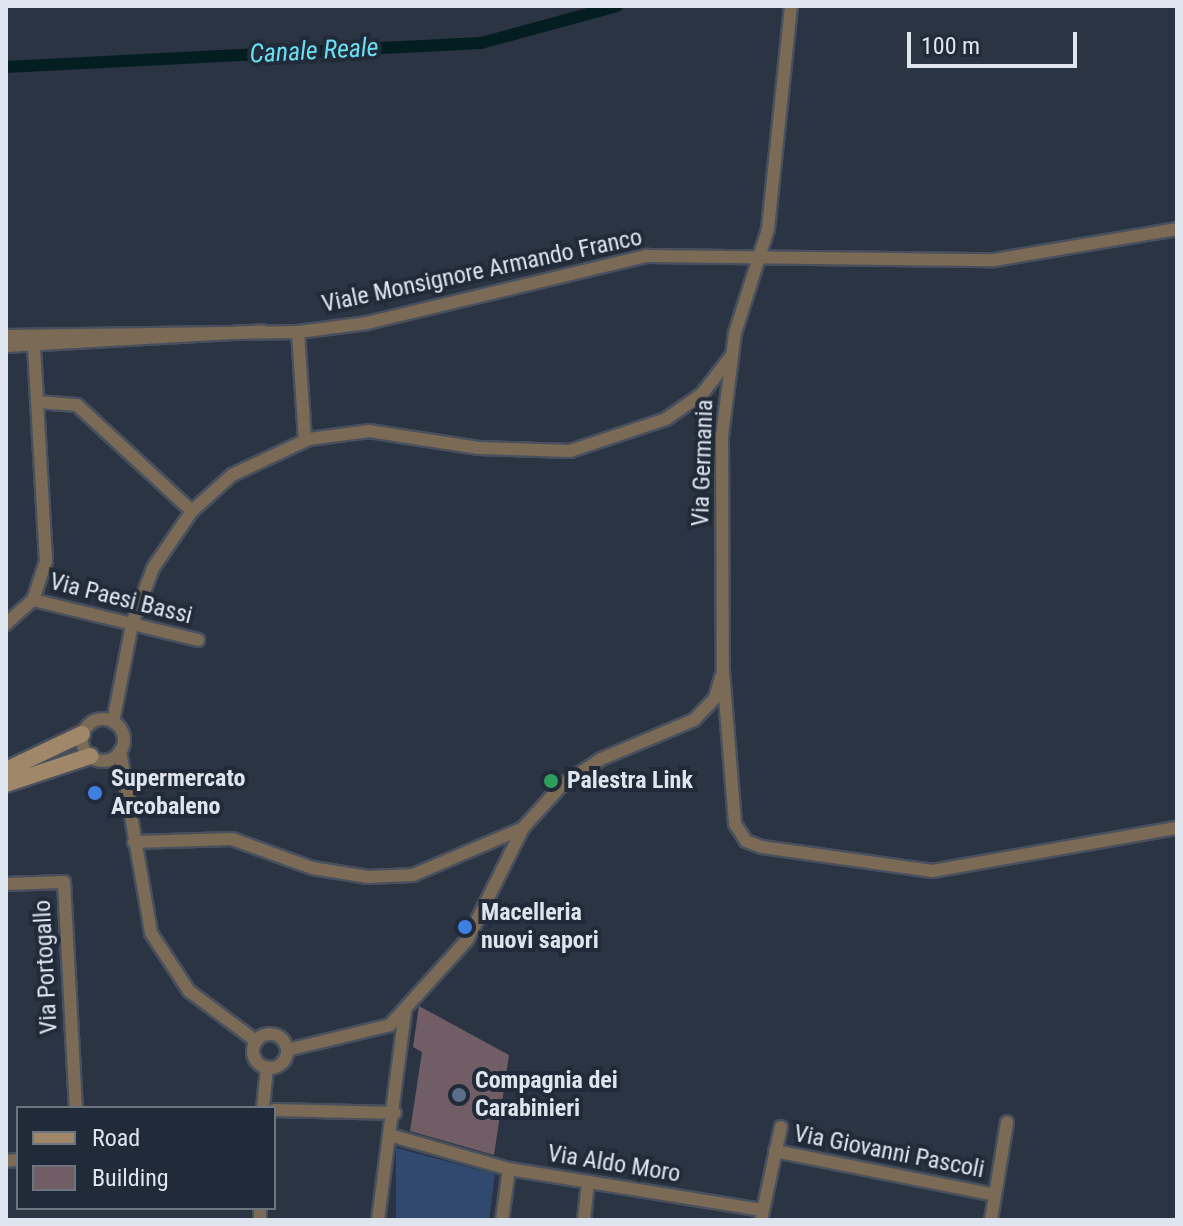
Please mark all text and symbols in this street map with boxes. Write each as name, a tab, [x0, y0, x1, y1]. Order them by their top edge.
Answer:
scale bar	[911, 16, 1081, 66]
water label: Canale Reale	[249, 32, 379, 70]
text: 100 m	[921, 32, 980, 60]
street label: Viale Monsignore Armando Franco	[319, 223, 645, 319]
street label: Via Germania	[686, 399, 720, 527]
street label: Via Paesi Bassi	[47, 567, 195, 631]
place label: Supermercato Arcobaleno	[111, 765, 245, 821]
place label: Palestra Link	[567, 767, 693, 795]
marker: Palestra Link	[542, 772, 560, 790]
marker: Supermercato Arcobaleno	[86, 784, 104, 802]
street label: Via Portogallo	[28, 899, 64, 1035]
place label: Macelleria nuovi sapori	[481, 899, 599, 955]
marker: Macelleria nuovi sapori	[456, 918, 474, 936]
place label: Compagnia dei Carabinieri	[475, 1067, 618, 1123]
marker: Compagnia dei Carabinieri	[450, 1086, 468, 1104]
legend	[16, 1106, 276, 1210]
street label: Via Giovanni Pascoli	[791, 1119, 987, 1185]
text: Road	[92, 1124, 140, 1152]
street label: Via Aldo Moro	[546, 1139, 682, 1189]
text: Building	[92, 1164, 169, 1192]

